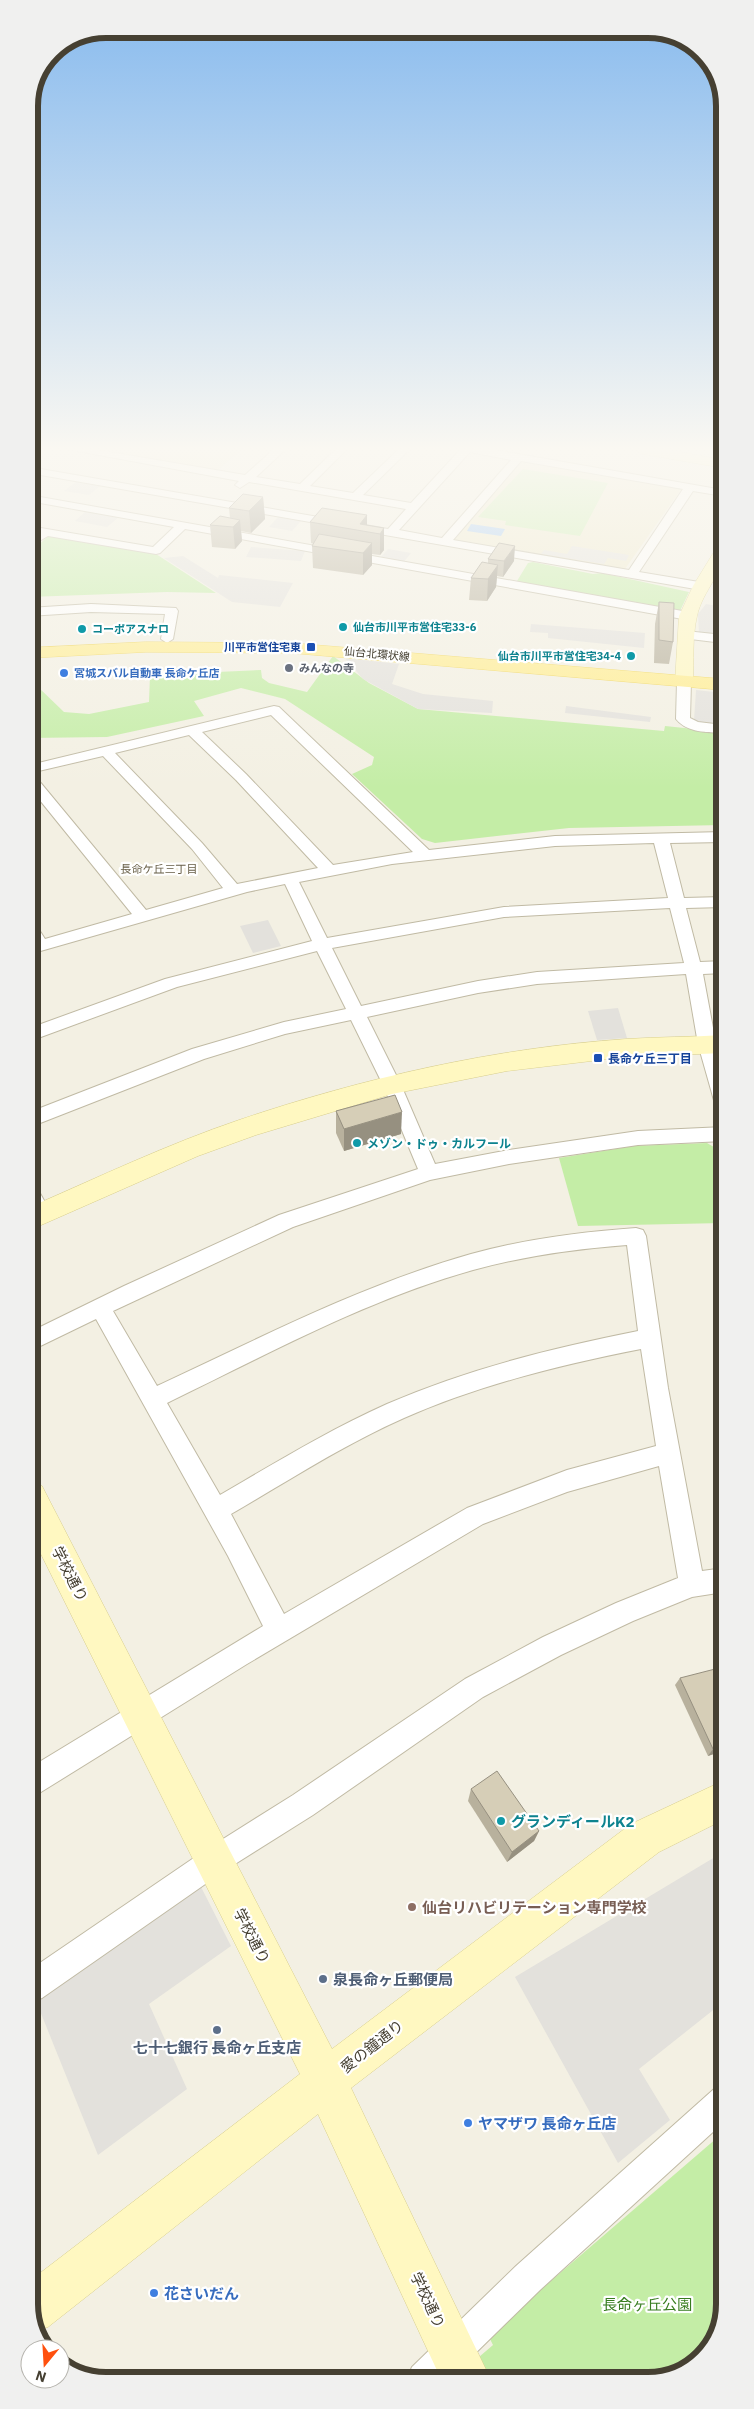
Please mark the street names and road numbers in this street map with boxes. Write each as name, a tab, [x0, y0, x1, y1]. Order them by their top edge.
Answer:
street label: 仙台北環状線	[344, 644, 410, 664]
street label: 学校通り	[48, 1543, 92, 1605]
street label: 学校通り	[230, 1905, 274, 1967]
street label: 愛の鐘通り	[337, 2015, 407, 2077]
street label: 学校通り	[407, 2269, 449, 2331]

